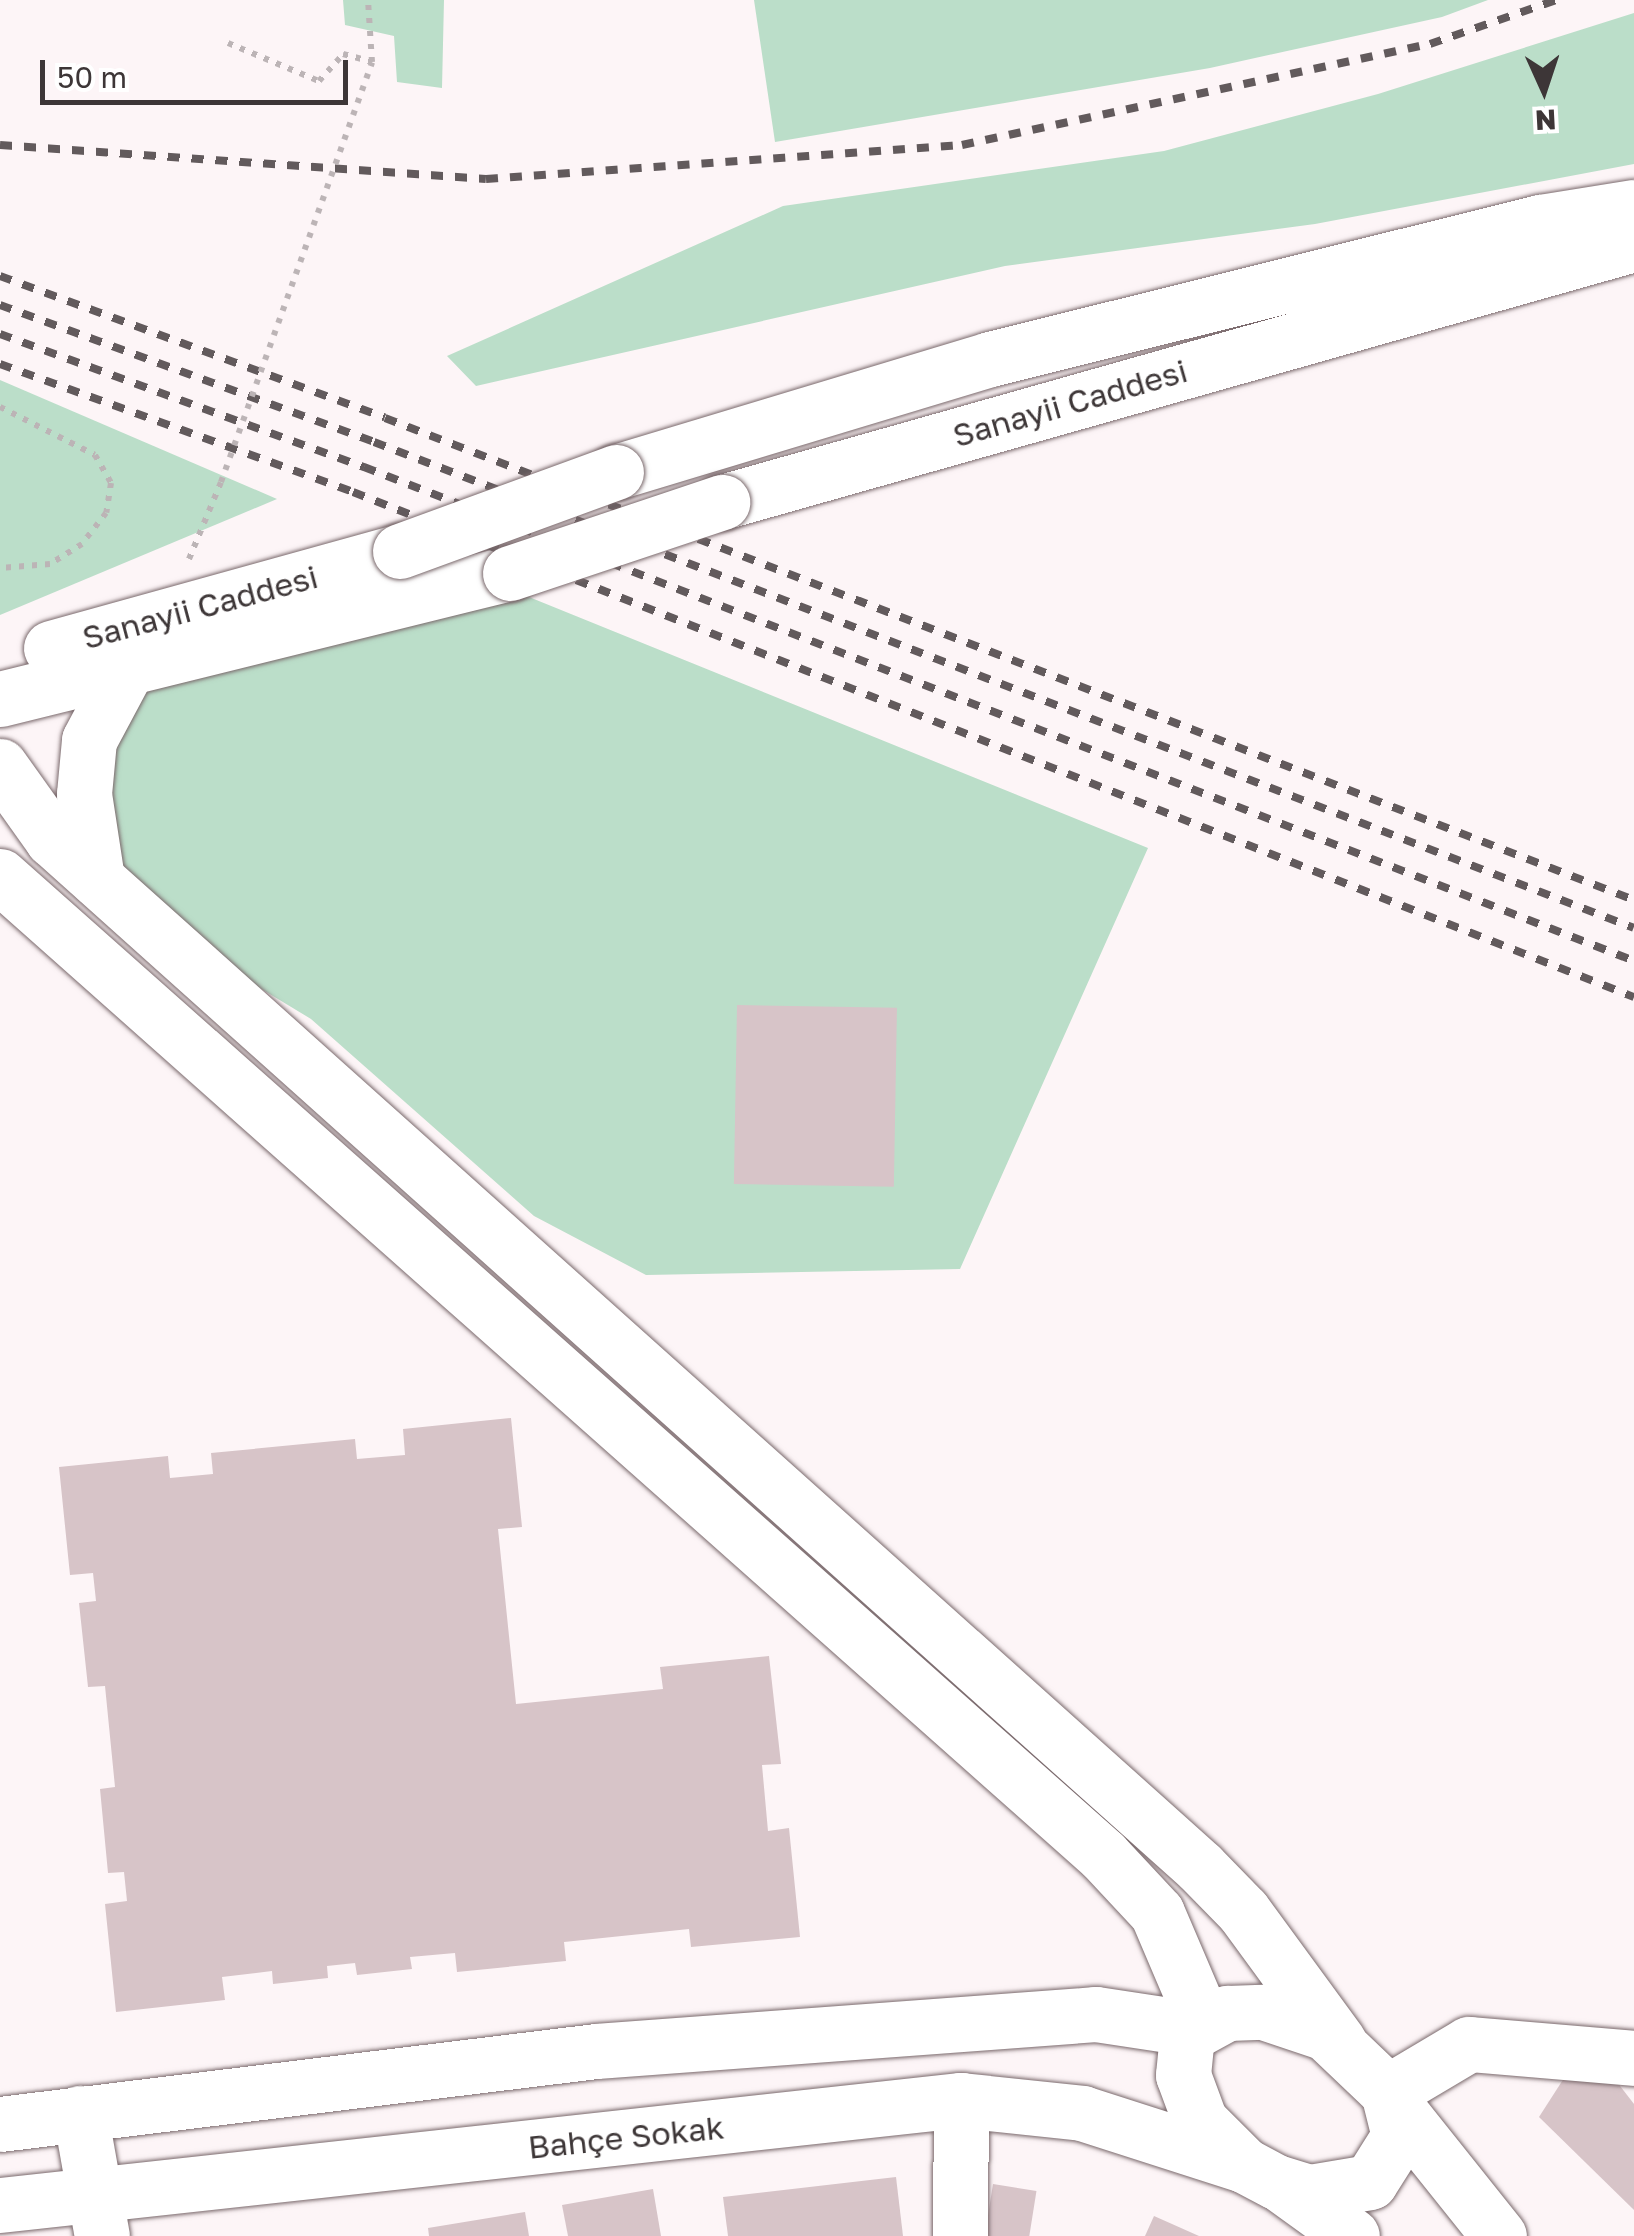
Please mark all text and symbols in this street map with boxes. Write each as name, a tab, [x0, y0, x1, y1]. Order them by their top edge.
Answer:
scale bar	[45, 40, 352, 102]
north arrow	[1494, 40, 1594, 140]
text: 50 m	[57, 59, 127, 95]
text: N	[1534, 103, 1557, 137]
street label: Sanayii Caddesi	[948, 351, 1192, 455]
street label: Sanayii Caddesi	[78, 557, 322, 657]
street label: Bahçe Sokak	[526, 2108, 726, 2166]

